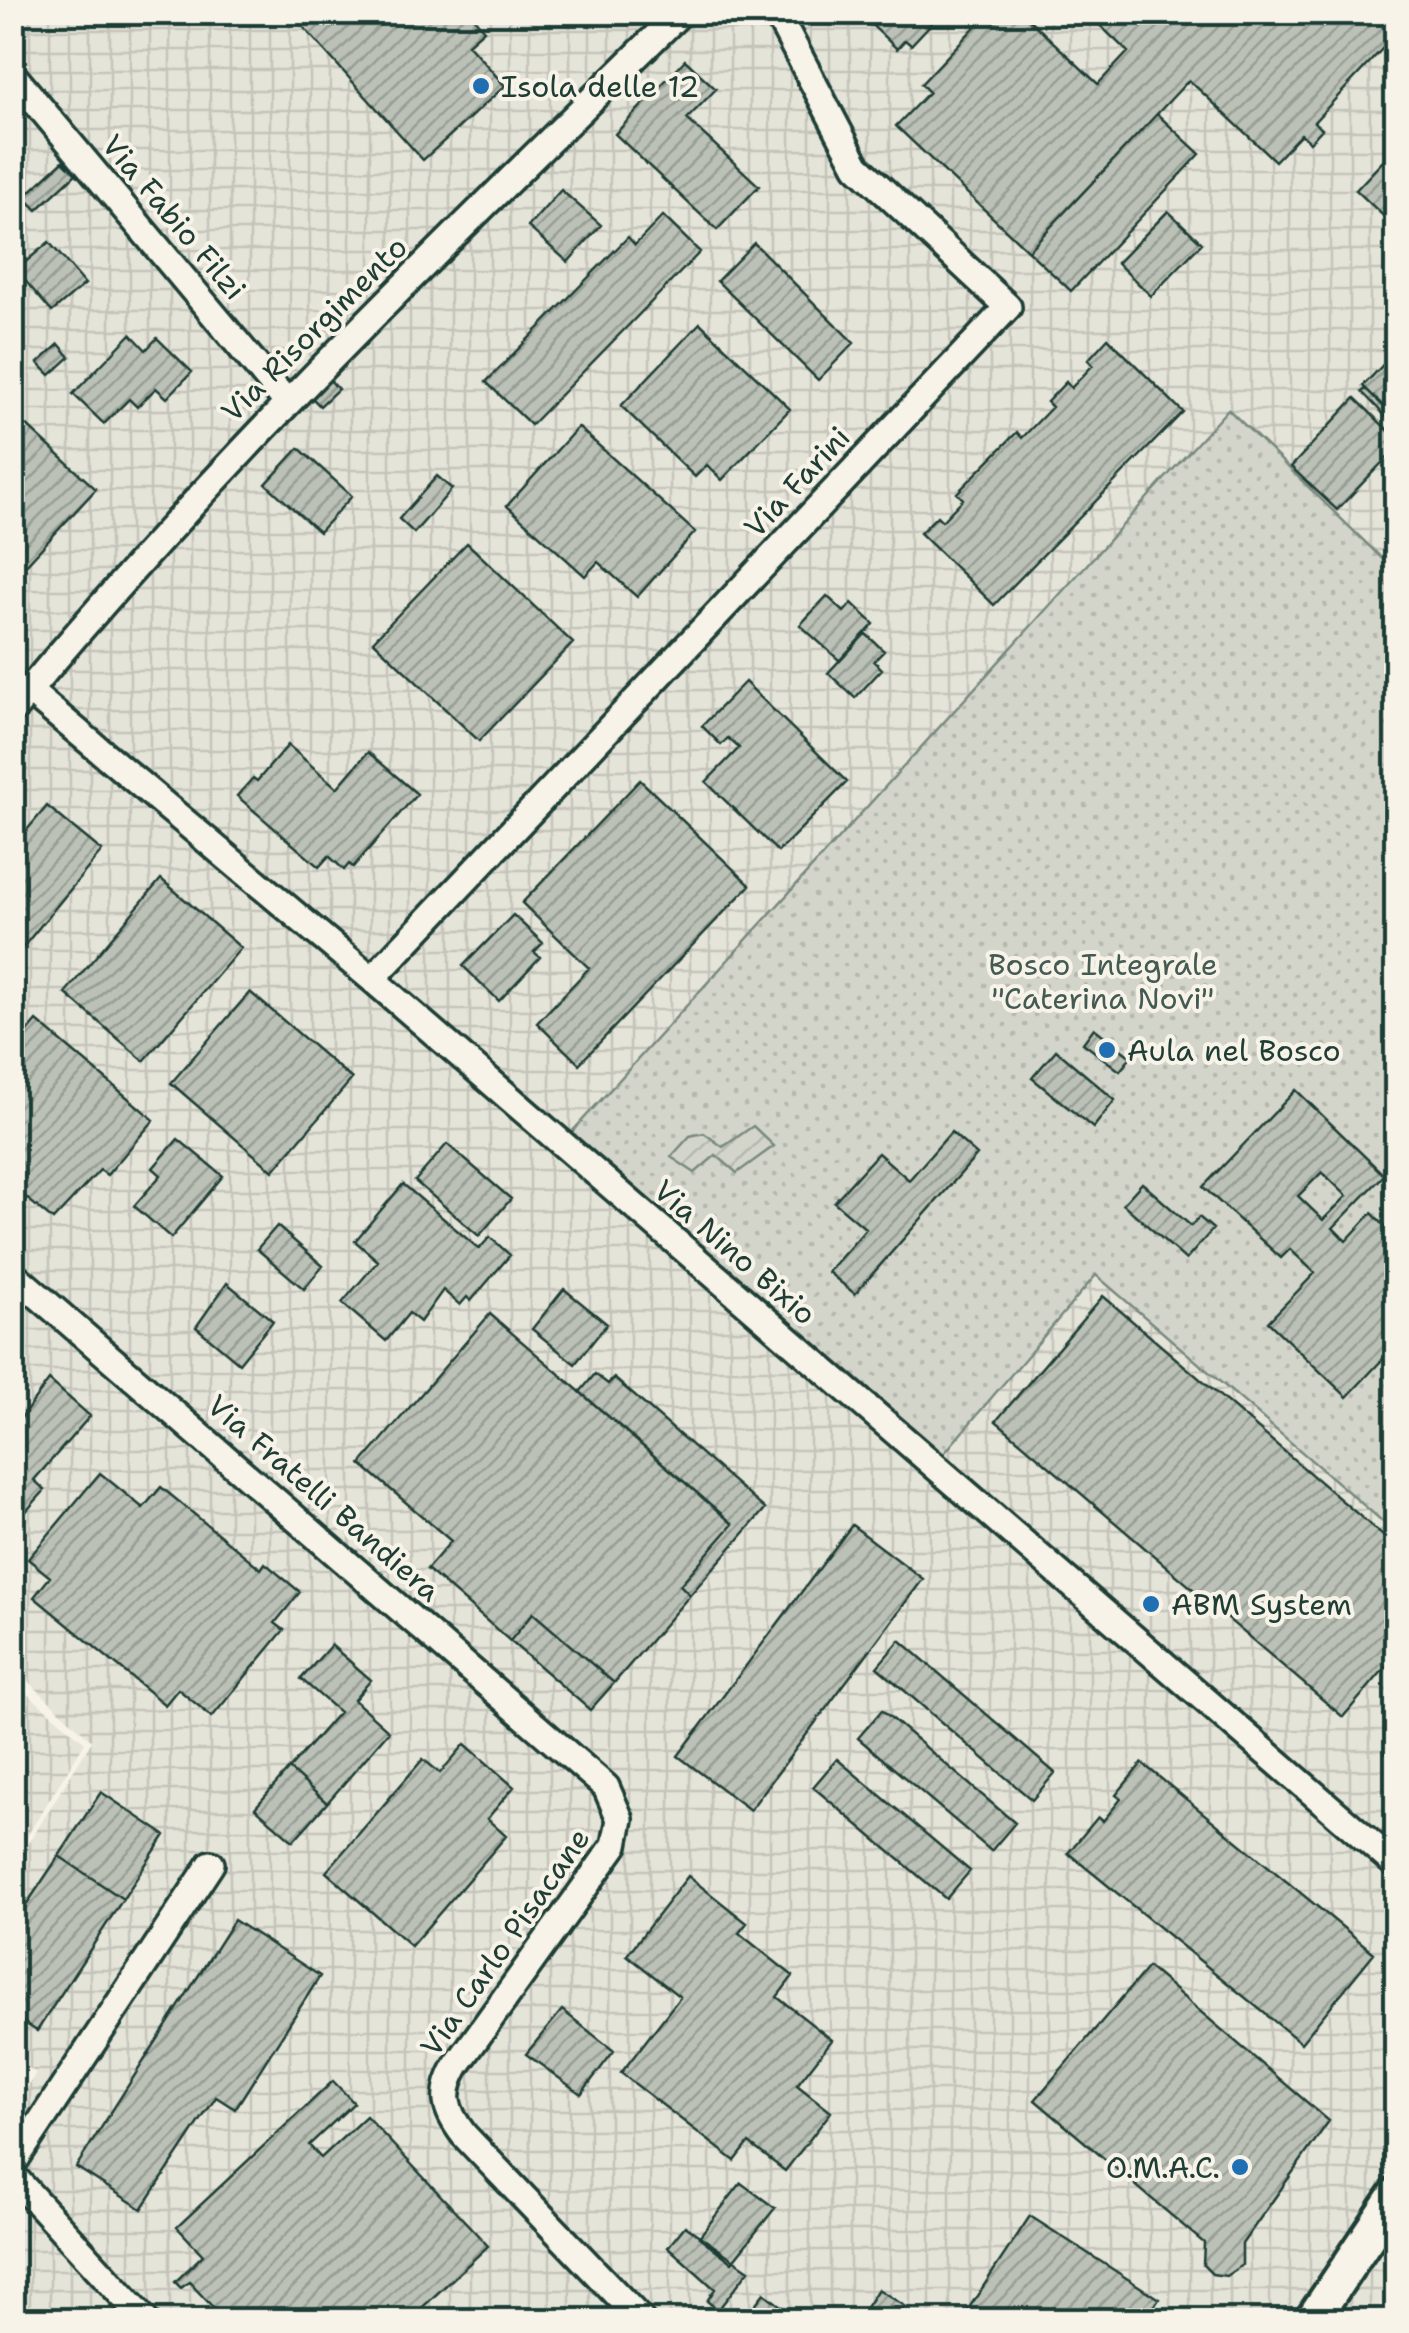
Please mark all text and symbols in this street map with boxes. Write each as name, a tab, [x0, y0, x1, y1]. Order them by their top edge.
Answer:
place label: Isola delle 12	[501, 66, 700, 107]
marker: Isola delle 12	[470, 75, 492, 97]
street label: Via Fabio Filzi	[93, 126, 255, 308]
street label: Via Risorgimento	[212, 227, 416, 431]
street label: Via Farini	[735, 417, 859, 547]
park label: Bosco Integrale "Caterina Novi"	[988, 944, 1218, 1019]
place label: Aula nel Bosco	[1127, 1030, 1341, 1071]
marker: Aula nel Bosco	[1096, 1039, 1118, 1061]
street label: Via Nino Bixio	[645, 1170, 825, 1334]
street label: Via Fratelli Bandiera	[198, 1385, 450, 1611]
place label: ABM System	[1171, 1584, 1352, 1625]
marker: ABM System	[1140, 1593, 1162, 1615]
street label: Via Carlo Pisacane	[411, 1820, 599, 2064]
place label: O.M.A.C.	[1106, 2147, 1220, 2188]
marker: O.M.A.C.	[1229, 2156, 1251, 2178]

